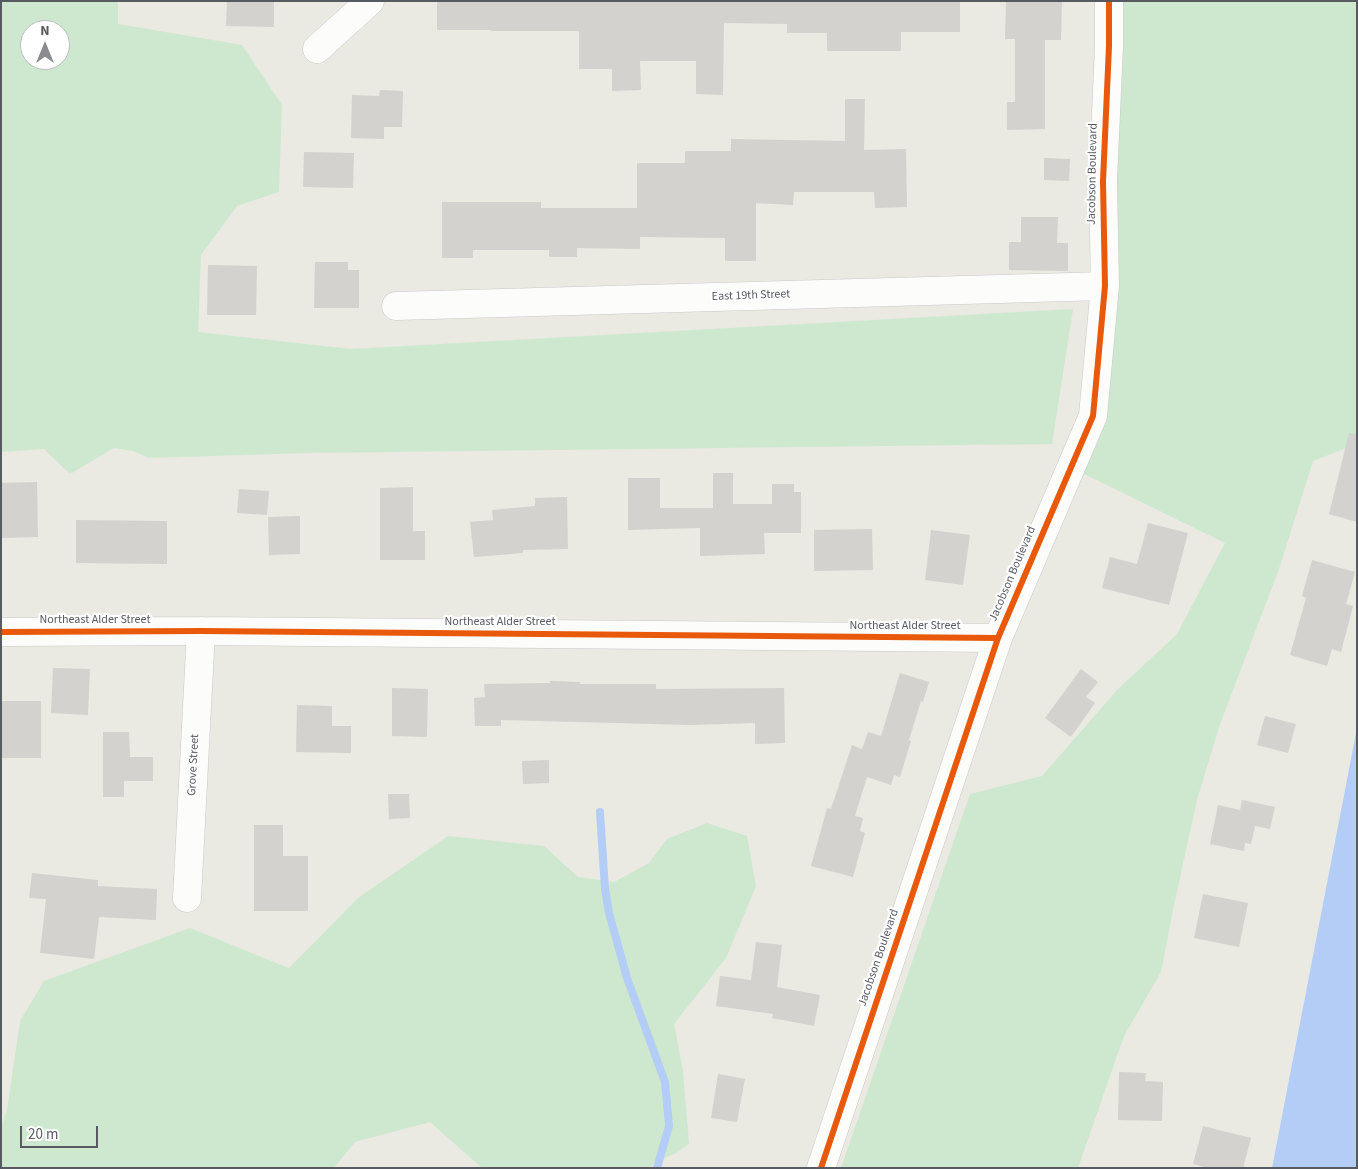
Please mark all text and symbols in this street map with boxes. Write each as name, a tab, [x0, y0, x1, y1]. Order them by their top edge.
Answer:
north arrow	[20, 20, 70, 70]
text: N	[40, 21, 50, 41]
street label: Jacobson Boulevard	[1085, 123, 1101, 225]
street label: East 19th Street	[711, 287, 791, 305]
street label: Jacobson Boulevard	[986, 524, 1040, 624]
street label: Northeast Alder Street	[40, 613, 150, 627]
street label: Northeast Alder Street	[445, 615, 555, 629]
street label: Northeast Alder Street	[850, 619, 960, 633]
street label: Grove Street	[185, 734, 203, 796]
street label: Jacobson Boulevard	[856, 907, 902, 1009]
scale bar	[22, 1116, 100, 1148]
text: 20 m	[28, 1124, 58, 1145]

